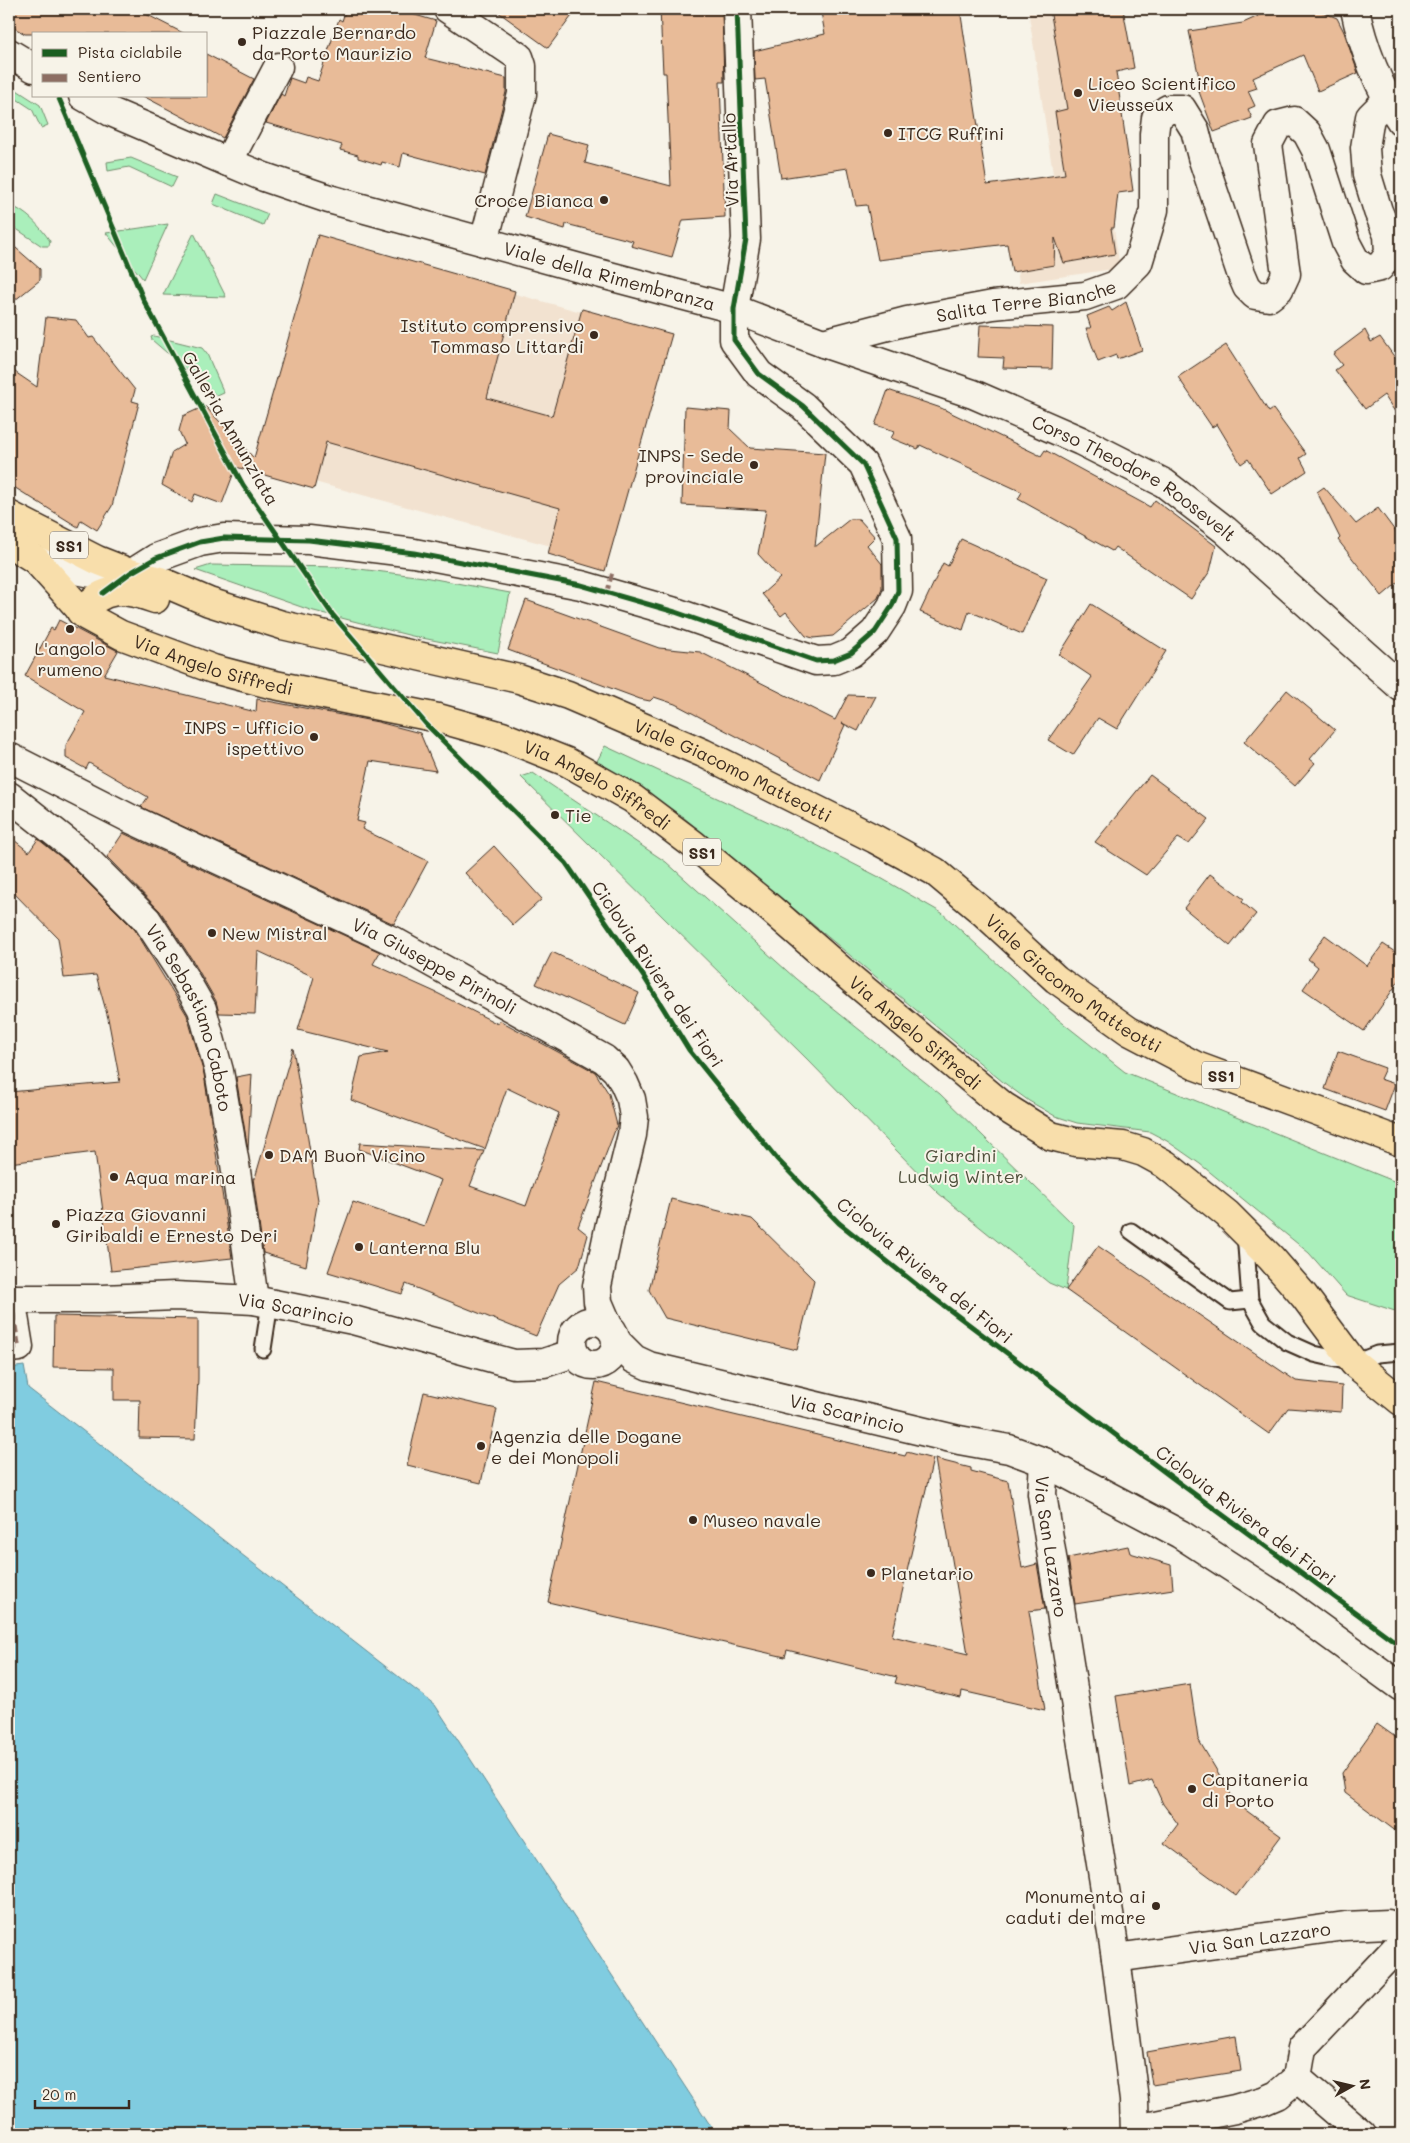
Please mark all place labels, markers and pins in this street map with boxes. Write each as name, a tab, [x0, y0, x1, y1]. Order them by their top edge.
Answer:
place label: Piazzale Bernardo da Porto Maurizio	[252, 20, 416, 65]
marker: Piazzale Bernardo da Porto Maurizio	[236, 36, 248, 48]
place label: Liceo Scientifico Vieusseux	[1088, 71, 1236, 116]
marker: Liceo Scientifico Vieusseux	[1072, 87, 1084, 99]
place label: ITCG Ruffini	[898, 121, 1004, 145]
marker: ITCG Ruffini	[882, 127, 894, 139]
place label: Croce Bianca	[474, 188, 594, 212]
marker: Croce Bianca	[598, 194, 610, 206]
place label: Istituto comprensivo Tommaso Littardi	[401, 313, 584, 358]
marker: Istituto comprensivo Tommaso Littardi	[588, 329, 600, 341]
place label: INPS - Sede provinciale	[639, 443, 744, 488]
marker: INPS - Sede provinciale	[748, 459, 760, 471]
marker: L'angolo rumeno	[64, 623, 76, 635]
place label: L'angolo rumeno	[35, 636, 106, 681]
place label: INPS - Ufficio ispettivo	[184, 715, 304, 760]
marker: INPS - Ufficio ispettivo	[308, 731, 320, 743]
place label: Tie	[565, 803, 592, 827]
marker: Tie	[549, 809, 561, 821]
place label: New Mistral	[222, 921, 327, 945]
marker: New Mistral	[206, 927, 218, 939]
place label: DAM Buon Vicino	[279, 1143, 426, 1167]
marker: DAM Buon Vicino	[263, 1149, 275, 1161]
place label: Aqua marina	[124, 1165, 236, 1189]
marker: Aqua marina	[108, 1171, 120, 1183]
place label: Piazza Giovanni Giribaldi e Ernesto Deri	[66, 1202, 278, 1247]
marker: Piazza Giovanni Giribaldi e Ernesto Deri	[50, 1218, 62, 1230]
place label: Lanterna Blu	[369, 1235, 480, 1259]
marker: Lanterna Blu	[353, 1241, 365, 1253]
place label: Agenzia delle Dogane e dei Monopoli	[491, 1424, 682, 1469]
marker: Agenzia delle Dogane e dei Monopoli	[475, 1440, 487, 1452]
place label: Museo navale	[703, 1508, 821, 1532]
marker: Museo navale	[687, 1514, 699, 1526]
place label: Planetario	[881, 1561, 974, 1585]
marker: Planetario	[865, 1567, 877, 1579]
place label: Capitaneria di Porto	[1202, 1767, 1309, 1812]
marker: Capitaneria di Porto	[1186, 1783, 1198, 1795]
place label: Monumento ai caduti del mare	[1005, 1884, 1146, 1929]
marker: Monumento ai caduti del mare	[1150, 1900, 1162, 1912]

